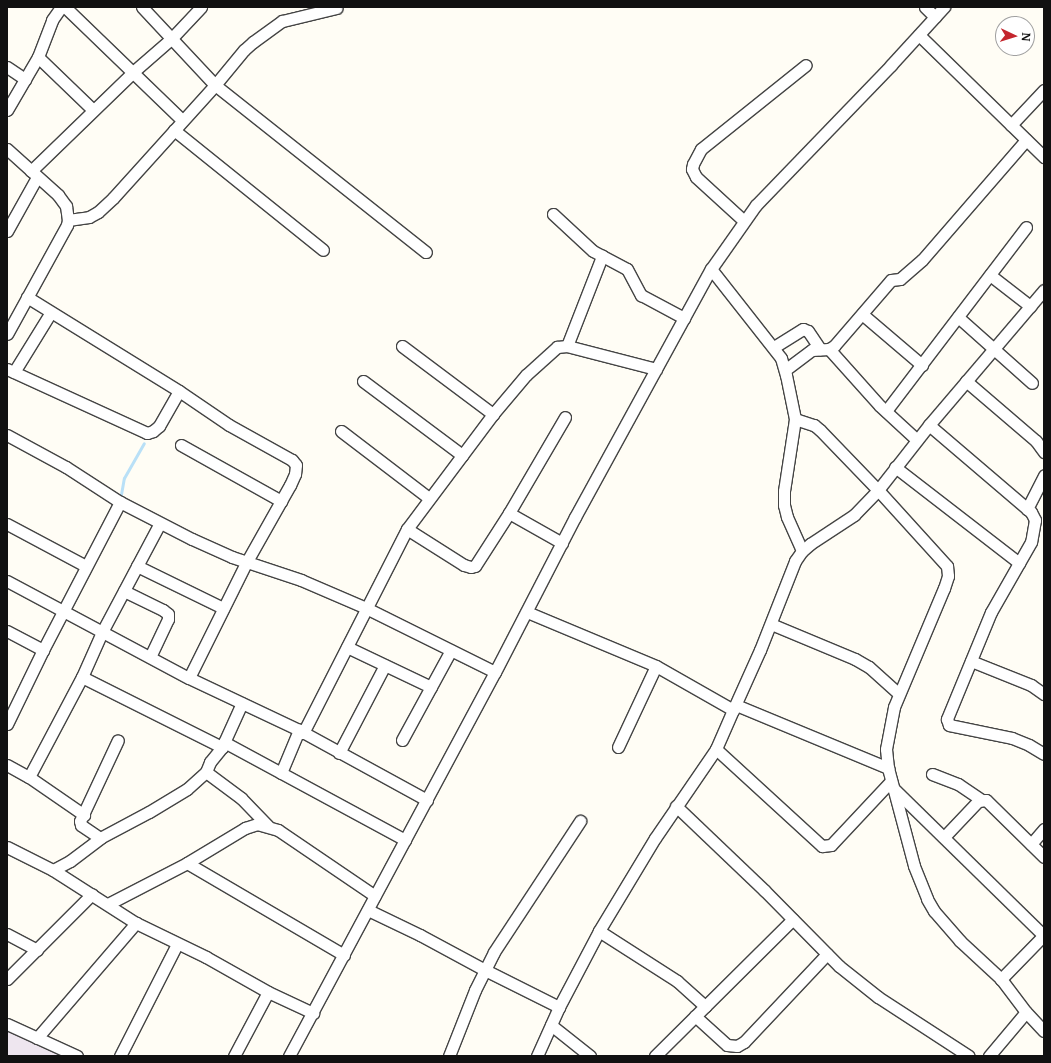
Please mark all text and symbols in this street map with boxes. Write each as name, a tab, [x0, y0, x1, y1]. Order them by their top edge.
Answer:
north arrow	[995, 16, 1035, 56]
text: N	[1019, 32, 1033, 42]

